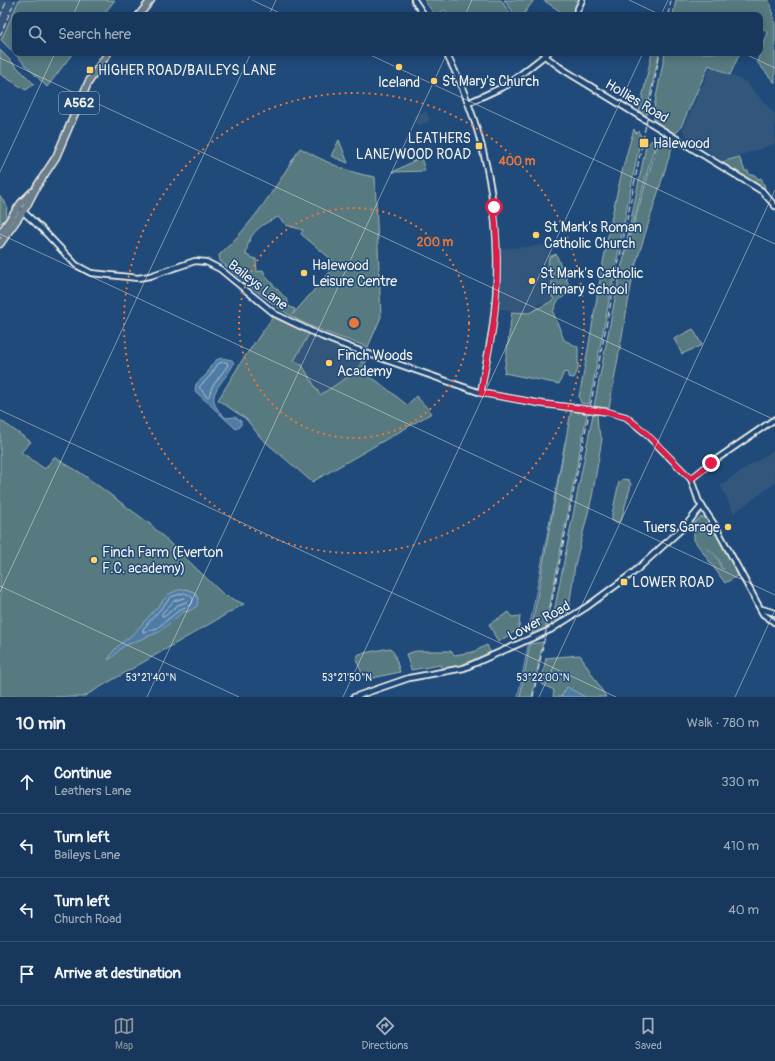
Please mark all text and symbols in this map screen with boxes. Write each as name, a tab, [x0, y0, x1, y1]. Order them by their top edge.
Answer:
search box	[12, 12, 763, 56]
icon: search	[26, 23, 48, 45]
text: Search here	[58, 25, 131, 44]
place label: HIGHER ROAD/BAILEYS LANE	[98, 62, 276, 79]
marker: Iceland	[394, 62, 404, 72]
marker: HIGHER ROAD/BAILEYS LANE	[85, 65, 95, 75]
place label: St Mary's Church	[442, 73, 539, 90]
place label: Iceland	[378, 74, 420, 91]
street label: Hollies Road	[602, 75, 672, 127]
marker: St Mary's Church	[429, 76, 439, 86]
road number: A562	[59, 92, 99, 114]
place label: LEATHERS LANE/WOOD ROAD	[356, 130, 471, 163]
place label: Halewood	[653, 135, 710, 152]
marker: Halewood	[638, 137, 650, 149]
marker: LEATHERS LANE/WOOD ROAD	[474, 141, 484, 151]
text: 400 m	[498, 154, 536, 169]
route start	[485, 198, 503, 216]
place label: St Mark's Roman Catholic Church	[544, 219, 642, 252]
marker: St Mark's Roman Catholic Church	[531, 230, 541, 240]
text: 200 m	[417, 235, 454, 250]
street label: Baileys Lane	[225, 256, 291, 314]
place label: Halewood Leisure Centre	[312, 257, 397, 290]
place label: St Mark's Catholic Primary School	[540, 265, 644, 298]
marker: Halewood Leisure Centre	[299, 268, 309, 278]
marker: St Mark's Catholic Primary School	[527, 276, 537, 286]
centre of rings	[347, 316, 361, 330]
place label: Finch Woods Academy	[337, 347, 413, 380]
marker: Finch Woods Academy	[324, 358, 334, 368]
route end	[702, 454, 720, 472]
place label: Tuers Garage	[643, 519, 720, 536]
marker: Tuers Garage	[723, 522, 733, 532]
place label: Finch Farm (Everton F.C. academy)	[102, 544, 223, 577]
marker: Finch Farm (Everton F.C. academy)	[89, 555, 99, 565]
place label: LOWER ROAD	[632, 574, 714, 591]
marker: LOWER ROAD	[619, 577, 629, 587]
street label: Lower Road	[505, 597, 573, 645]
text: 53°21'40"N	[126, 672, 176, 684]
text: 53°21'50"N	[322, 672, 372, 684]
text: 53°22'00"N	[516, 672, 570, 684]
text: 10 min	[16, 713, 66, 734]
text: Walk · 780 m	[687, 715, 759, 731]
text: Continue	[54, 764, 112, 783]
icon: ahead	[16, 771, 38, 793]
text: 330 m	[721, 774, 759, 790]
text: Leathers Lane	[54, 783, 131, 799]
text: Turn left	[54, 828, 110, 847]
icon: left	[16, 835, 38, 857]
text: 410 m	[723, 838, 759, 854]
text: Baileys Lane	[54, 847, 120, 863]
text: Turn left	[54, 892, 110, 911]
icon: left	[16, 899, 38, 921]
text: 40 m	[728, 902, 759, 918]
text: Church Road	[54, 911, 122, 927]
icon: arrive	[16, 963, 38, 985]
text: Arrive at destination	[54, 964, 181, 983]
tab: Map	[113, 1015, 135, 1052]
tab: Directions	[361, 1015, 408, 1052]
tab: Saved	[635, 1015, 662, 1052]

